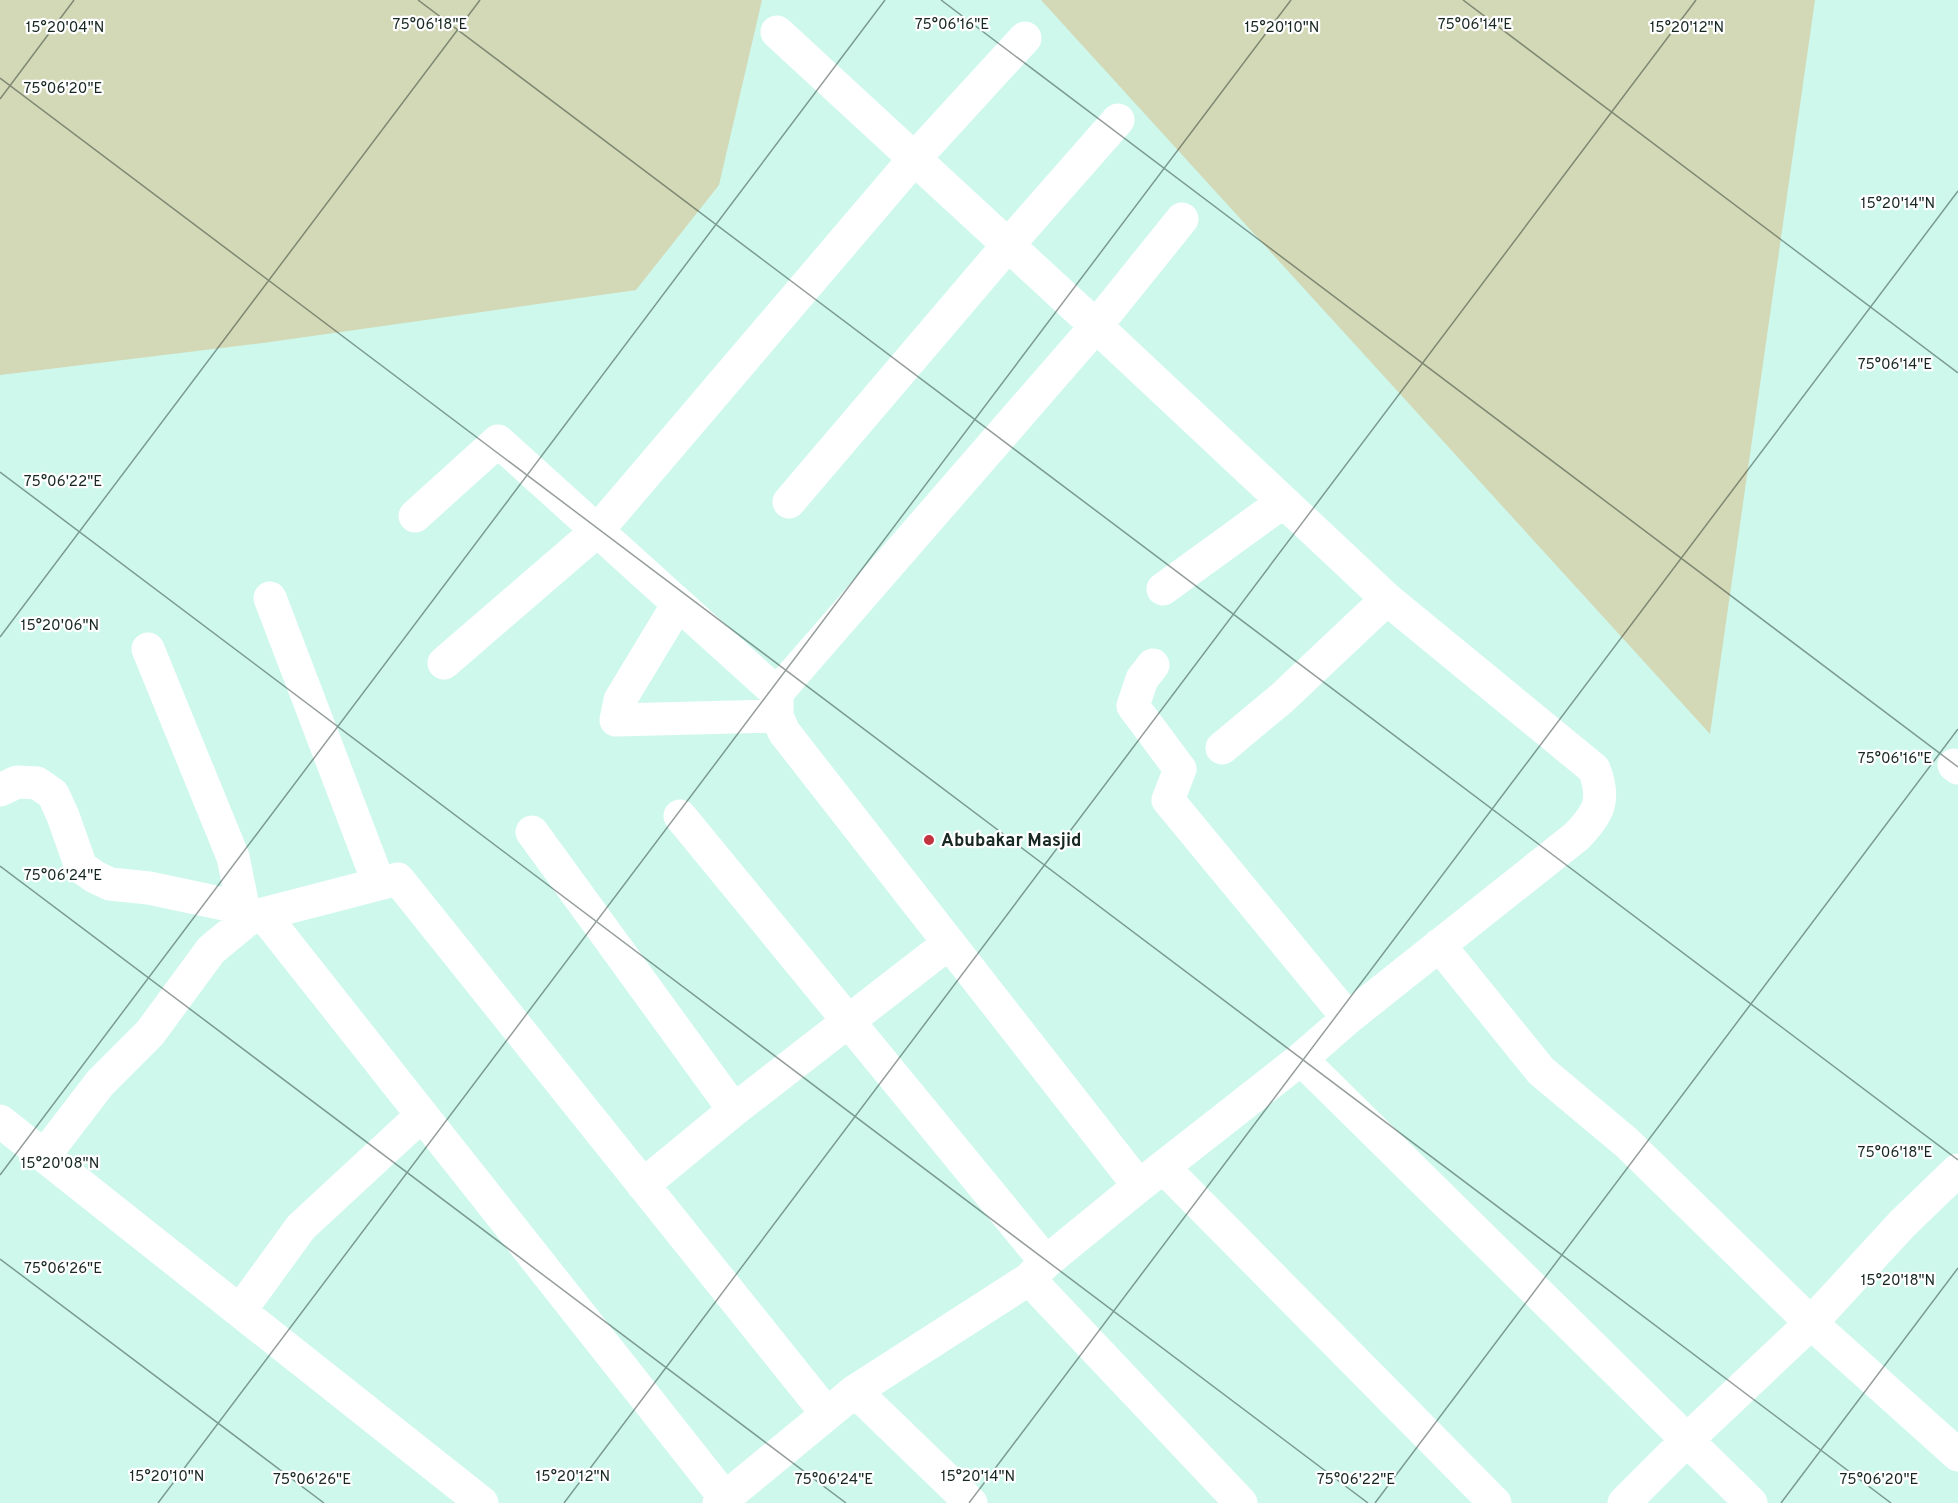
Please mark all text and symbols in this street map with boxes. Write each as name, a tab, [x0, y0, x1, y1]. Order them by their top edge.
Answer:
text: 75°06'18"E	[393, 16, 467, 35]
text: 75°06'16"E	[915, 16, 989, 35]
text: 75°06'14"E	[1438, 16, 1512, 35]
text: 15°20'04"N	[26, 19, 104, 38]
text: 15°20'10"N	[1245, 19, 1319, 38]
text: 15°20'12"N	[1650, 19, 1724, 38]
text: 75°06'20"E	[24, 80, 102, 99]
text: 15°20'14"N	[1861, 195, 1935, 214]
text: 75°06'14"E	[1858, 356, 1932, 375]
text: 75°06'22"E	[24, 473, 102, 492]
text: 15°20'06"N	[21, 617, 99, 636]
text: 75°06'16"E	[1858, 750, 1932, 769]
place label: Abubakar Masjid	[941, 830, 1081, 853]
marker: Abubakar Masjid	[922, 833, 936, 847]
text: 75°06'24"E	[24, 867, 102, 886]
text: 75°06'18"E	[1858, 1144, 1932, 1163]
text: 15°20'08"N	[21, 1155, 99, 1174]
text: 75°06'26"E	[24, 1260, 102, 1279]
text: 15°20'18"N	[1861, 1272, 1935, 1291]
text: 15°20'10"N	[130, 1468, 204, 1487]
text: 15°20'12"N	[536, 1468, 610, 1487]
text: 15°20'14"N	[941, 1468, 1015, 1487]
text: 75°06'26"E	[273, 1471, 351, 1490]
text: 75°06'24"E	[795, 1471, 873, 1490]
text: 75°06'22"E	[1317, 1471, 1395, 1490]
text: 75°06'20"E	[1840, 1471, 1918, 1490]

